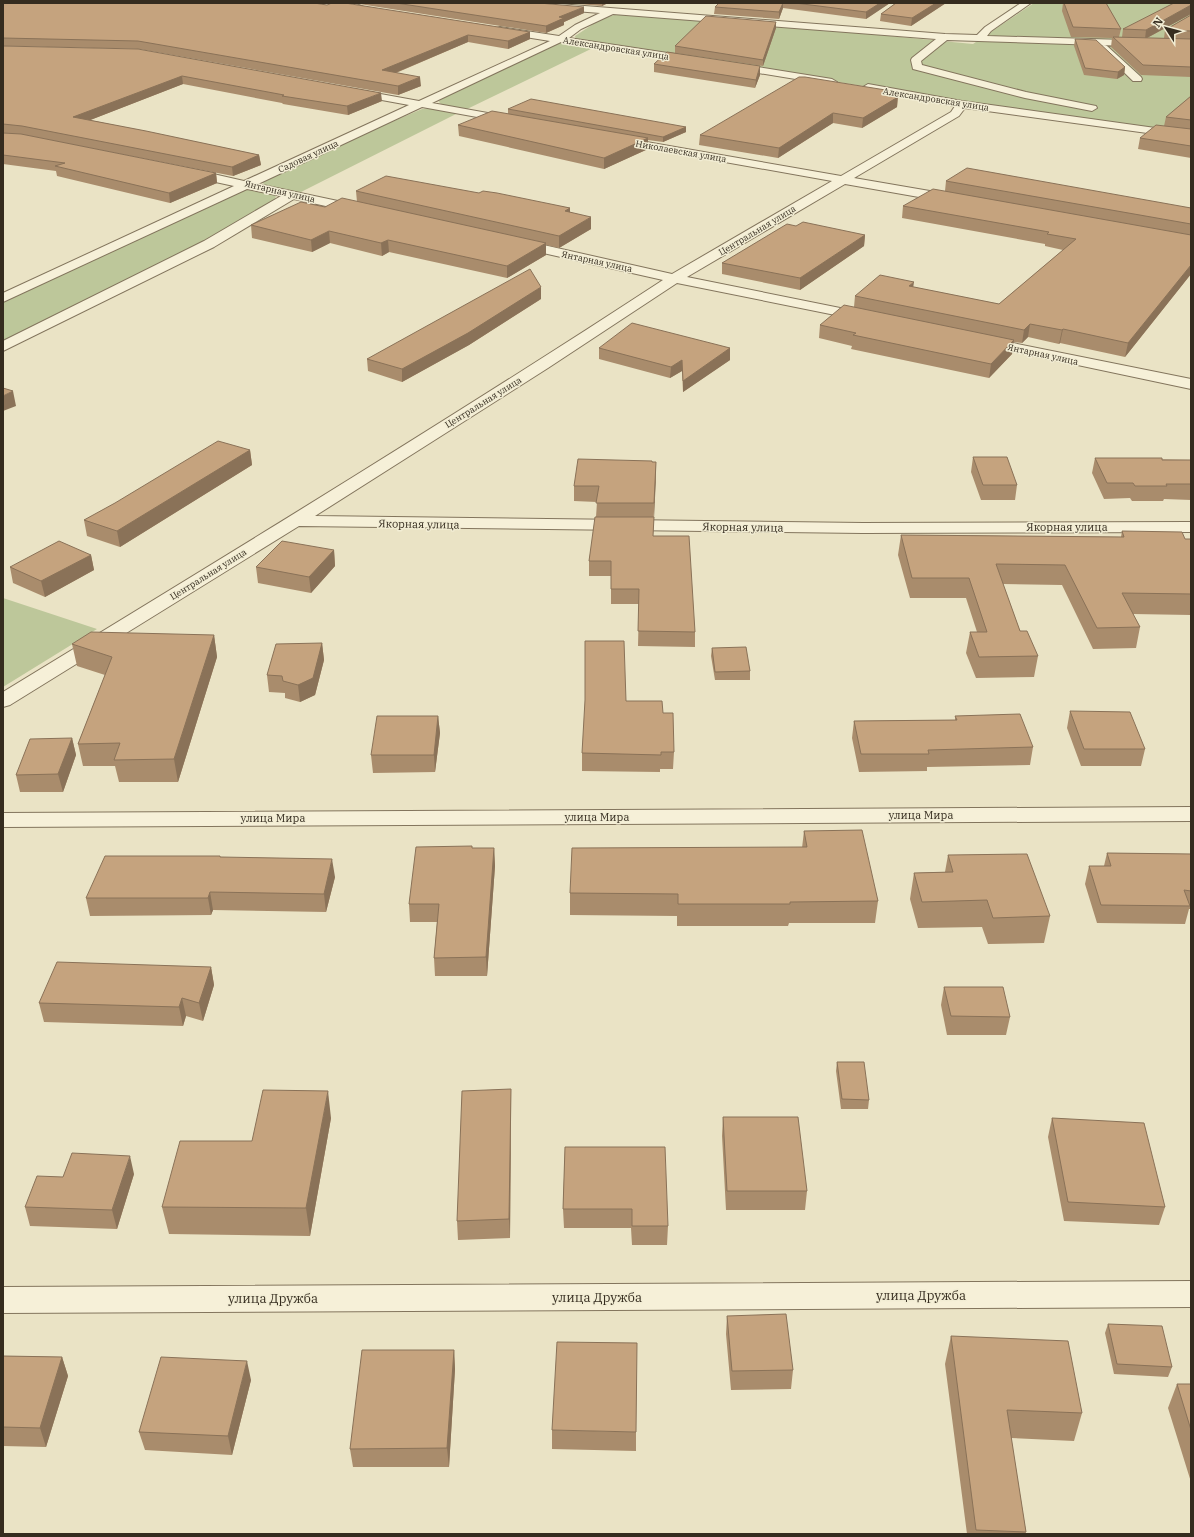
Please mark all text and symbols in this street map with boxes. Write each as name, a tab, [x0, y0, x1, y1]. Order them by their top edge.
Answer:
north arrow	[1146, 8, 1186, 48]
text: N	[1150, 14, 1166, 30]
street label: Александровская улица	[562, 34, 670, 62]
street label: Александровская улица	[882, 85, 990, 113]
street label: Садовая улица	[276, 137, 340, 175]
street label: Николаевская улица	[635, 138, 727, 164]
street label: Янтарная улица	[244, 178, 316, 204]
street label: Центральная улица	[716, 203, 798, 257]
street label: Янтарная улица	[561, 248, 633, 274]
street label: Янтарная улица	[1007, 341, 1079, 367]
street label: Центральная улица	[443, 374, 523, 430]
street label: Якорная улица	[378, 516, 460, 532]
street label: Якорная улица	[702, 519, 784, 535]
street label: Якорная улица	[1026, 520, 1108, 534]
street label: Центральная улица	[168, 546, 248, 602]
street label: улица Мира	[889, 808, 953, 822]
street label: улица Мира	[565, 810, 629, 824]
street label: улица Мира	[241, 811, 305, 825]
street label: улица Дружба	[876, 1287, 966, 1304]
street label: улица Дружба	[552, 1289, 642, 1306]
street label: улица Дружба	[228, 1290, 318, 1307]

